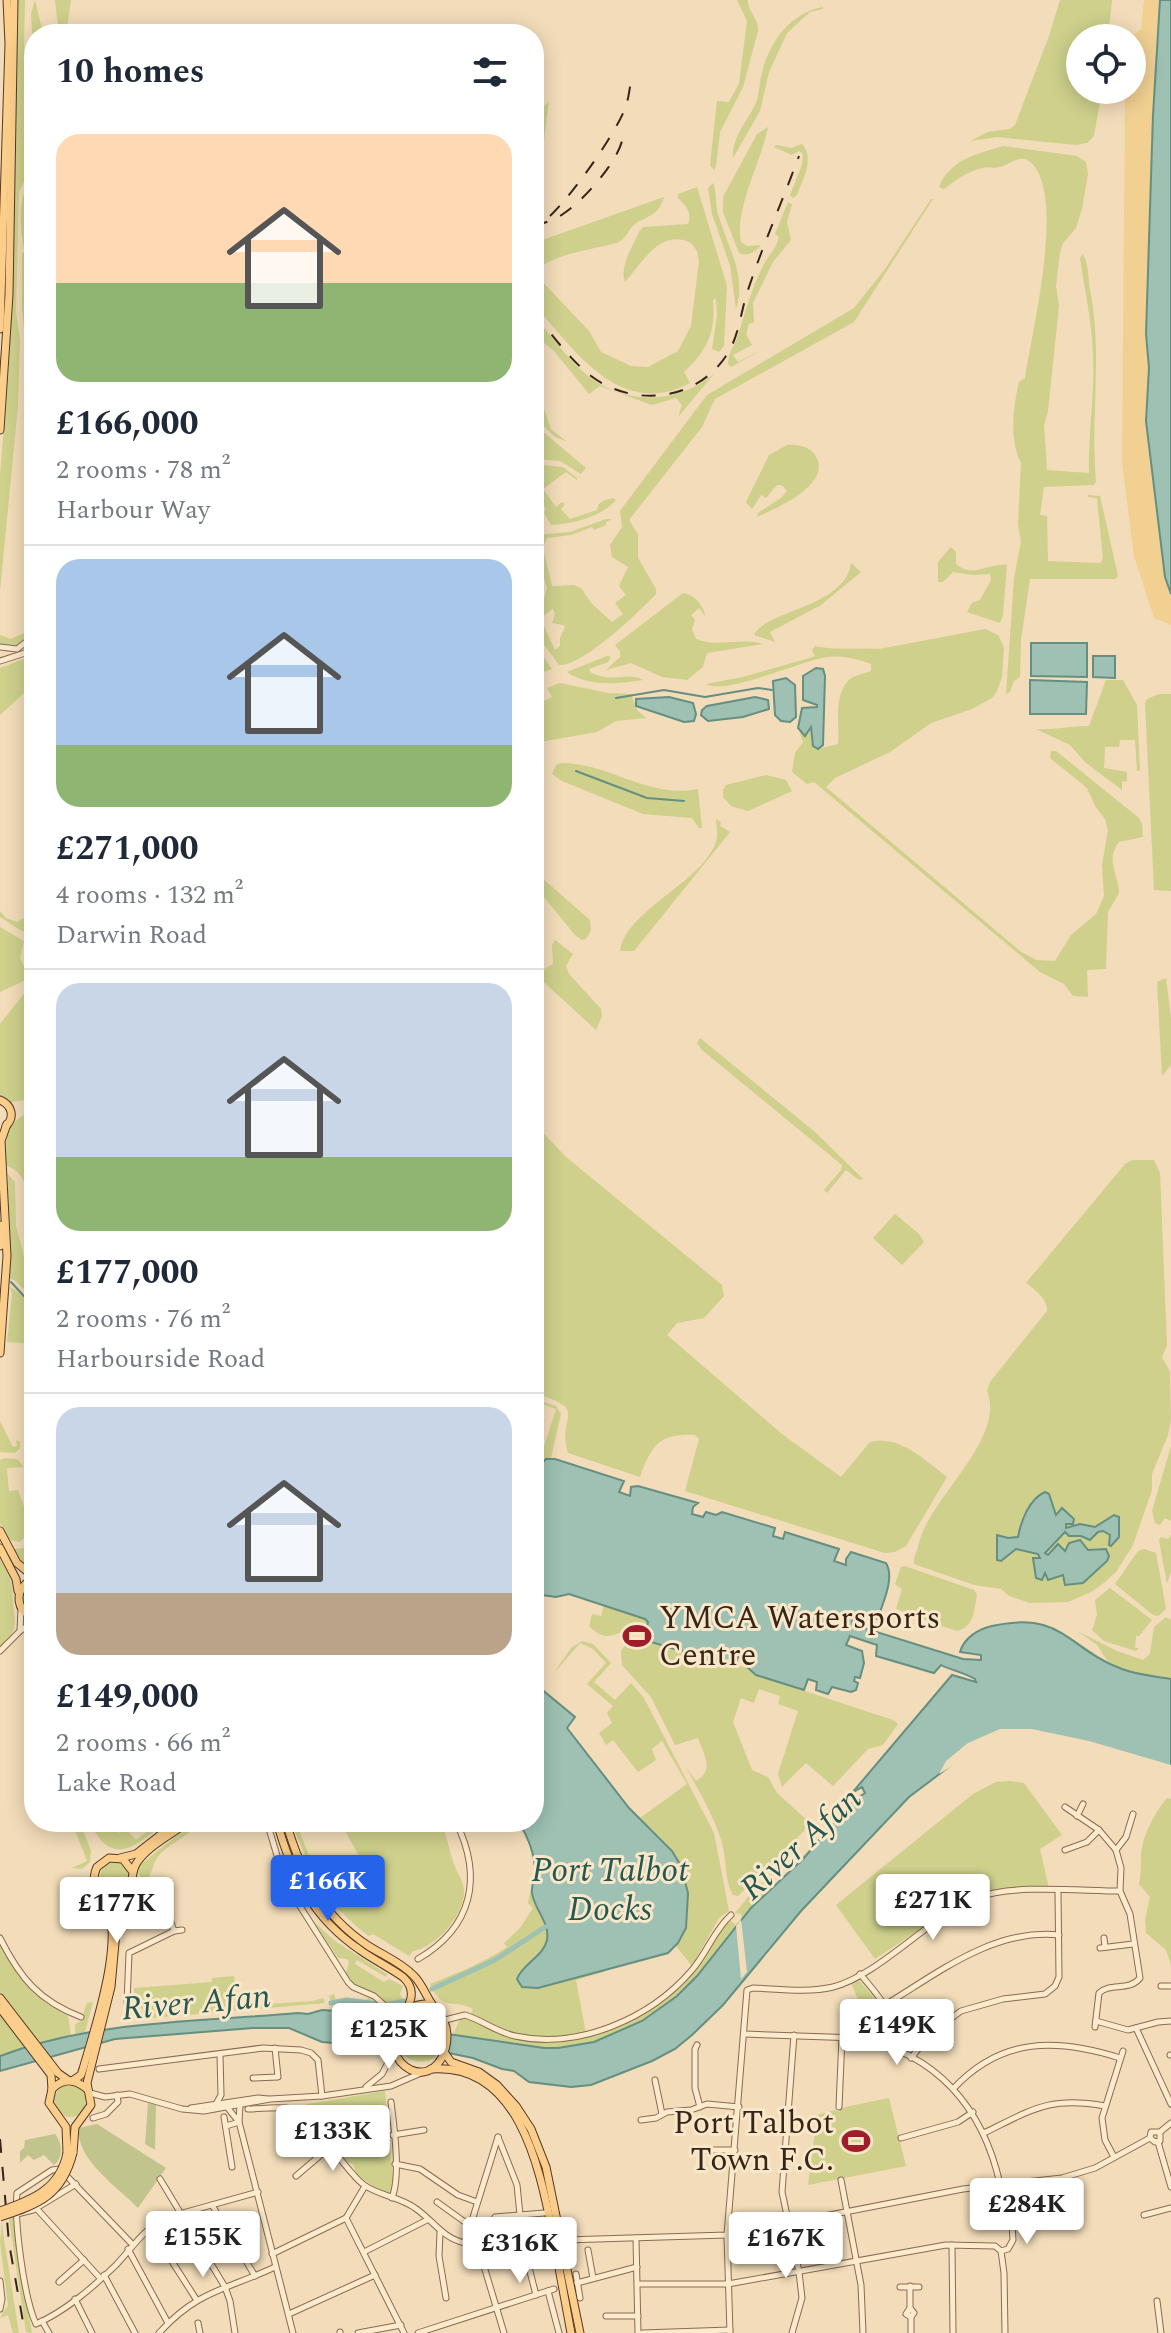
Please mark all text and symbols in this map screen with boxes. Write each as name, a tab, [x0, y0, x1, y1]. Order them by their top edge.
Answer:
map controls	[1066, 24, 1146, 104]
button: locate	[1066, 24, 1146, 104]
text: 10 homes	[56, 46, 205, 98]
icon: filters	[468, 50, 512, 94]
icon: home	[212, 186, 356, 330]
text: £166,000	[56, 398, 199, 450]
text: 2 rooms · 78 m²	[56, 450, 230, 490]
text: Harbour Way	[56, 490, 210, 530]
icon: home	[212, 611, 356, 755]
text: £271,000	[56, 823, 199, 875]
text: 4 rooms · 132 m²	[56, 875, 243, 915]
text: Darwin Road	[56, 915, 207, 955]
icon: home	[212, 1035, 356, 1179]
text: £177,000	[56, 1247, 199, 1299]
text: 2 rooms · 76 m²	[56, 1299, 230, 1339]
text: Harbourside Road	[56, 1339, 265, 1379]
icon: home	[212, 1459, 356, 1603]
place label: YMCA Watersports Centre	[659, 1594, 940, 1680]
sports icon: YMCA Watersports Centre	[622, 1621, 652, 1651]
text: £149,000	[56, 1671, 199, 1723]
text: 2 rooms · 66 m²	[56, 1723, 230, 1763]
text: Lake Road	[56, 1763, 177, 1803]
water label: River Afan	[728, 1775, 874, 1913]
water label: Port Talbot Docks	[531, 1845, 690, 1936]
pin: £166K	[272, 1855, 384, 1923]
text: £166K	[289, 1861, 367, 1901]
pin: £271K	[877, 1874, 989, 1942]
pin: £177K	[61, 1877, 173, 1945]
text: £271K	[894, 1880, 972, 1920]
text: £177K	[78, 1883, 156, 1923]
water label: River Afan	[119, 1971, 273, 2035]
pin: £149K	[841, 1999, 953, 2067]
pin: £125K	[333, 2003, 445, 2071]
text: £149K	[858, 2005, 936, 2045]
text: £125K	[350, 2009, 428, 2049]
place label: Port Talbot Town F.C.	[673, 2099, 834, 2185]
pin: £133K	[277, 2105, 389, 2173]
text: £133K	[294, 2111, 372, 2151]
sports icon: Port Talbot Town F.C.	[841, 2126, 871, 2156]
pin: £284K	[971, 2178, 1083, 2246]
text: £284K	[988, 2184, 1066, 2224]
pin: £155K	[147, 2211, 259, 2279]
pin: £167K	[730, 2212, 842, 2280]
text: £155K	[164, 2217, 242, 2257]
pin: £316K	[464, 2217, 576, 2285]
text: £167K	[747, 2218, 825, 2258]
text: £316K	[481, 2223, 559, 2263]

